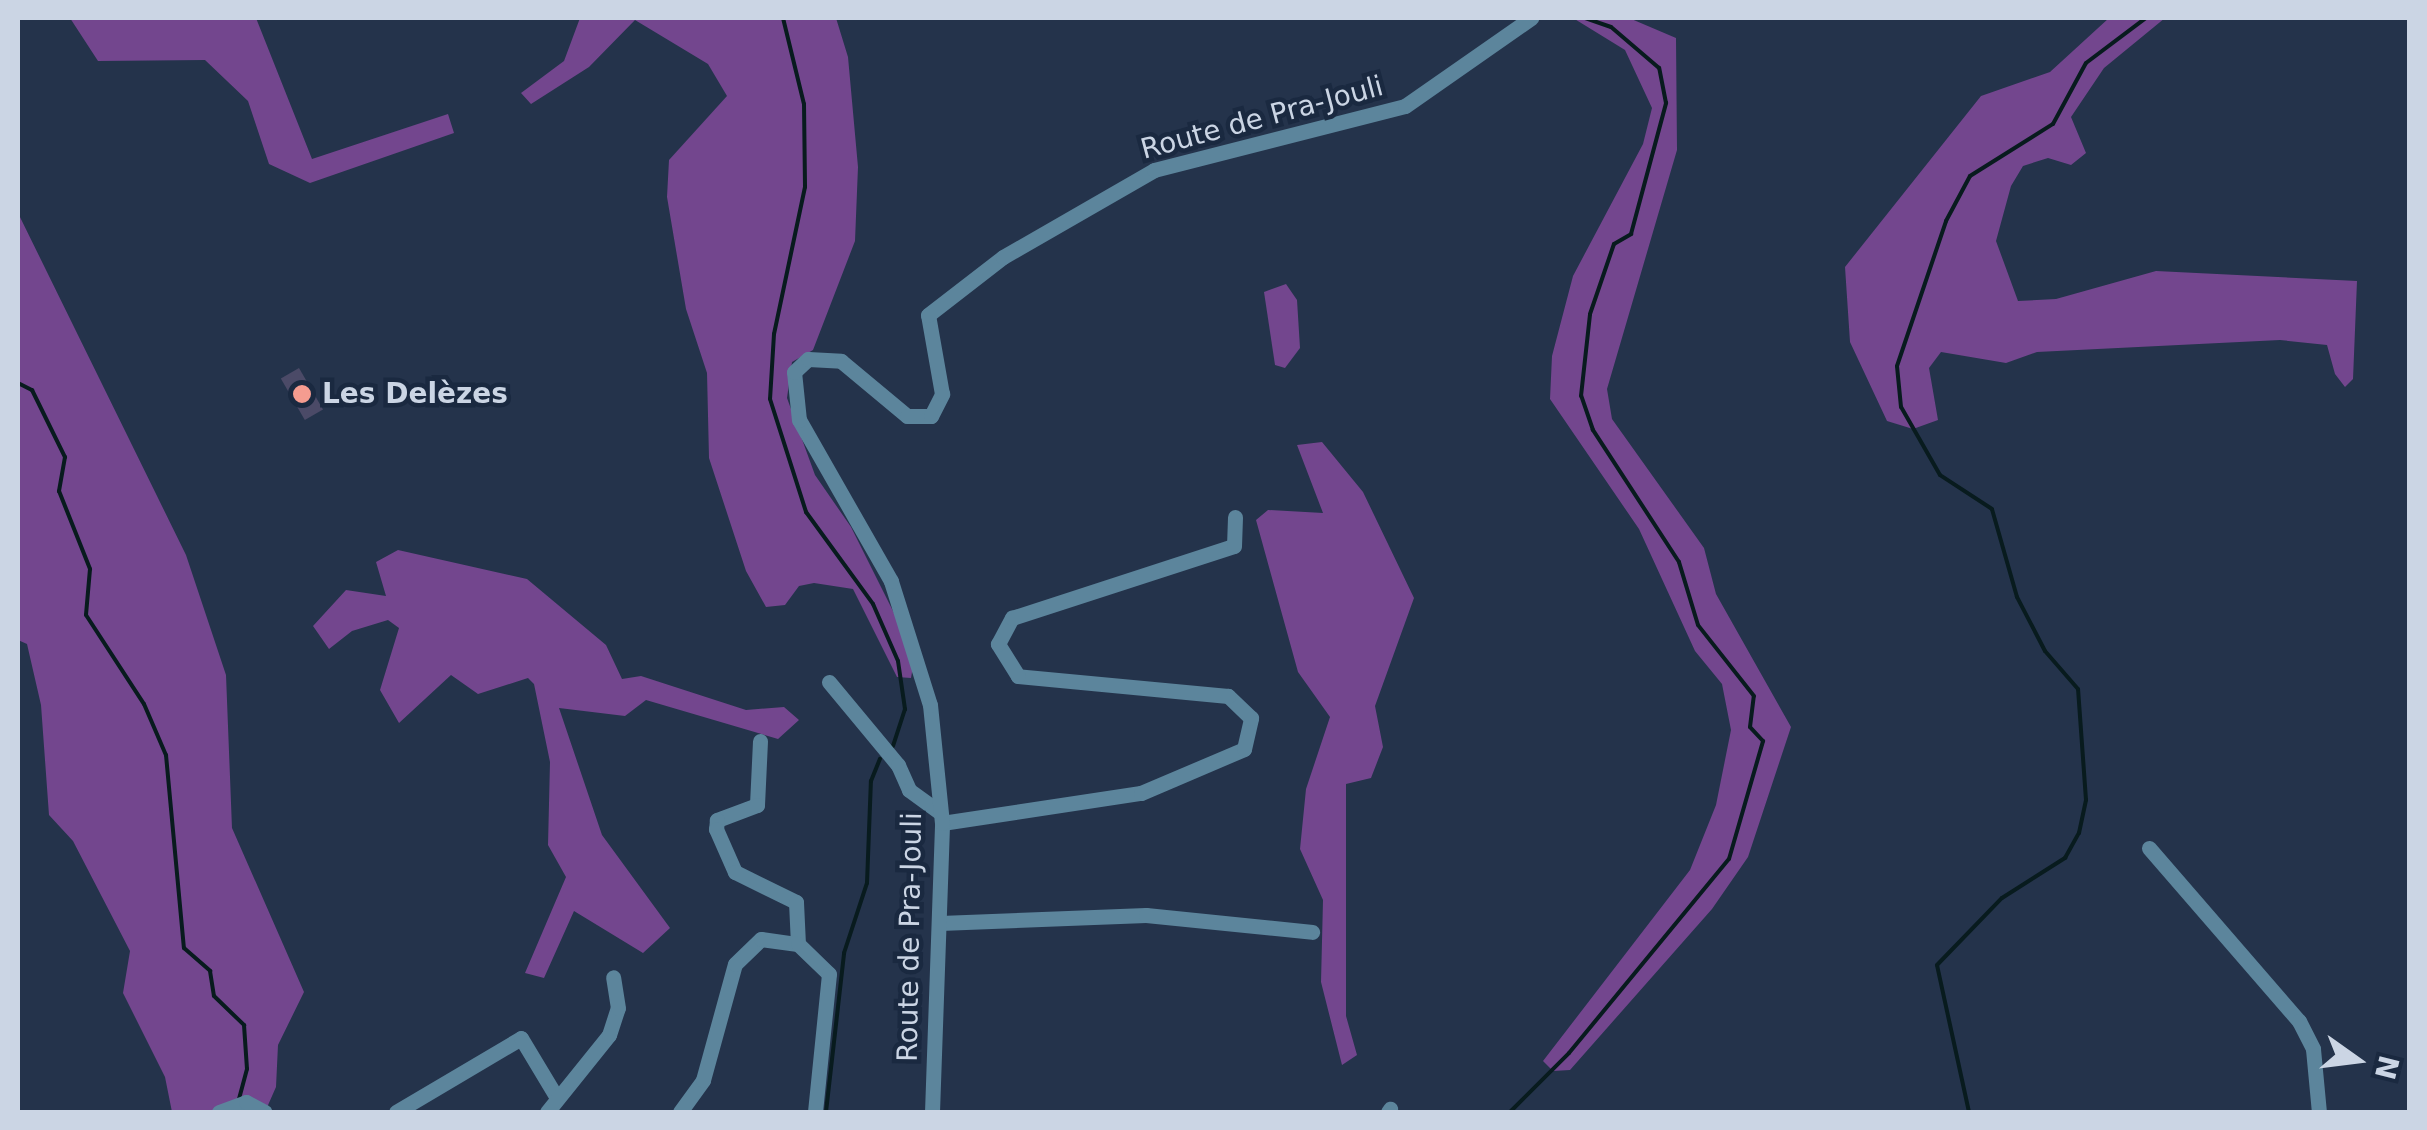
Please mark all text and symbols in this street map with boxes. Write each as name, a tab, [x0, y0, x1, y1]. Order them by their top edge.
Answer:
street label: Route de Pra-Jouli	[1137, 69, 1387, 167]
place label: Les Delèzes	[322, 377, 508, 411]
marker: Les Delèzes	[291, 383, 313, 405]
street label: Route de Pra-Jouli	[891, 812, 929, 1062]
north arrow	[2307, 1010, 2407, 1110]
text: N	[2368, 1052, 2405, 1083]

